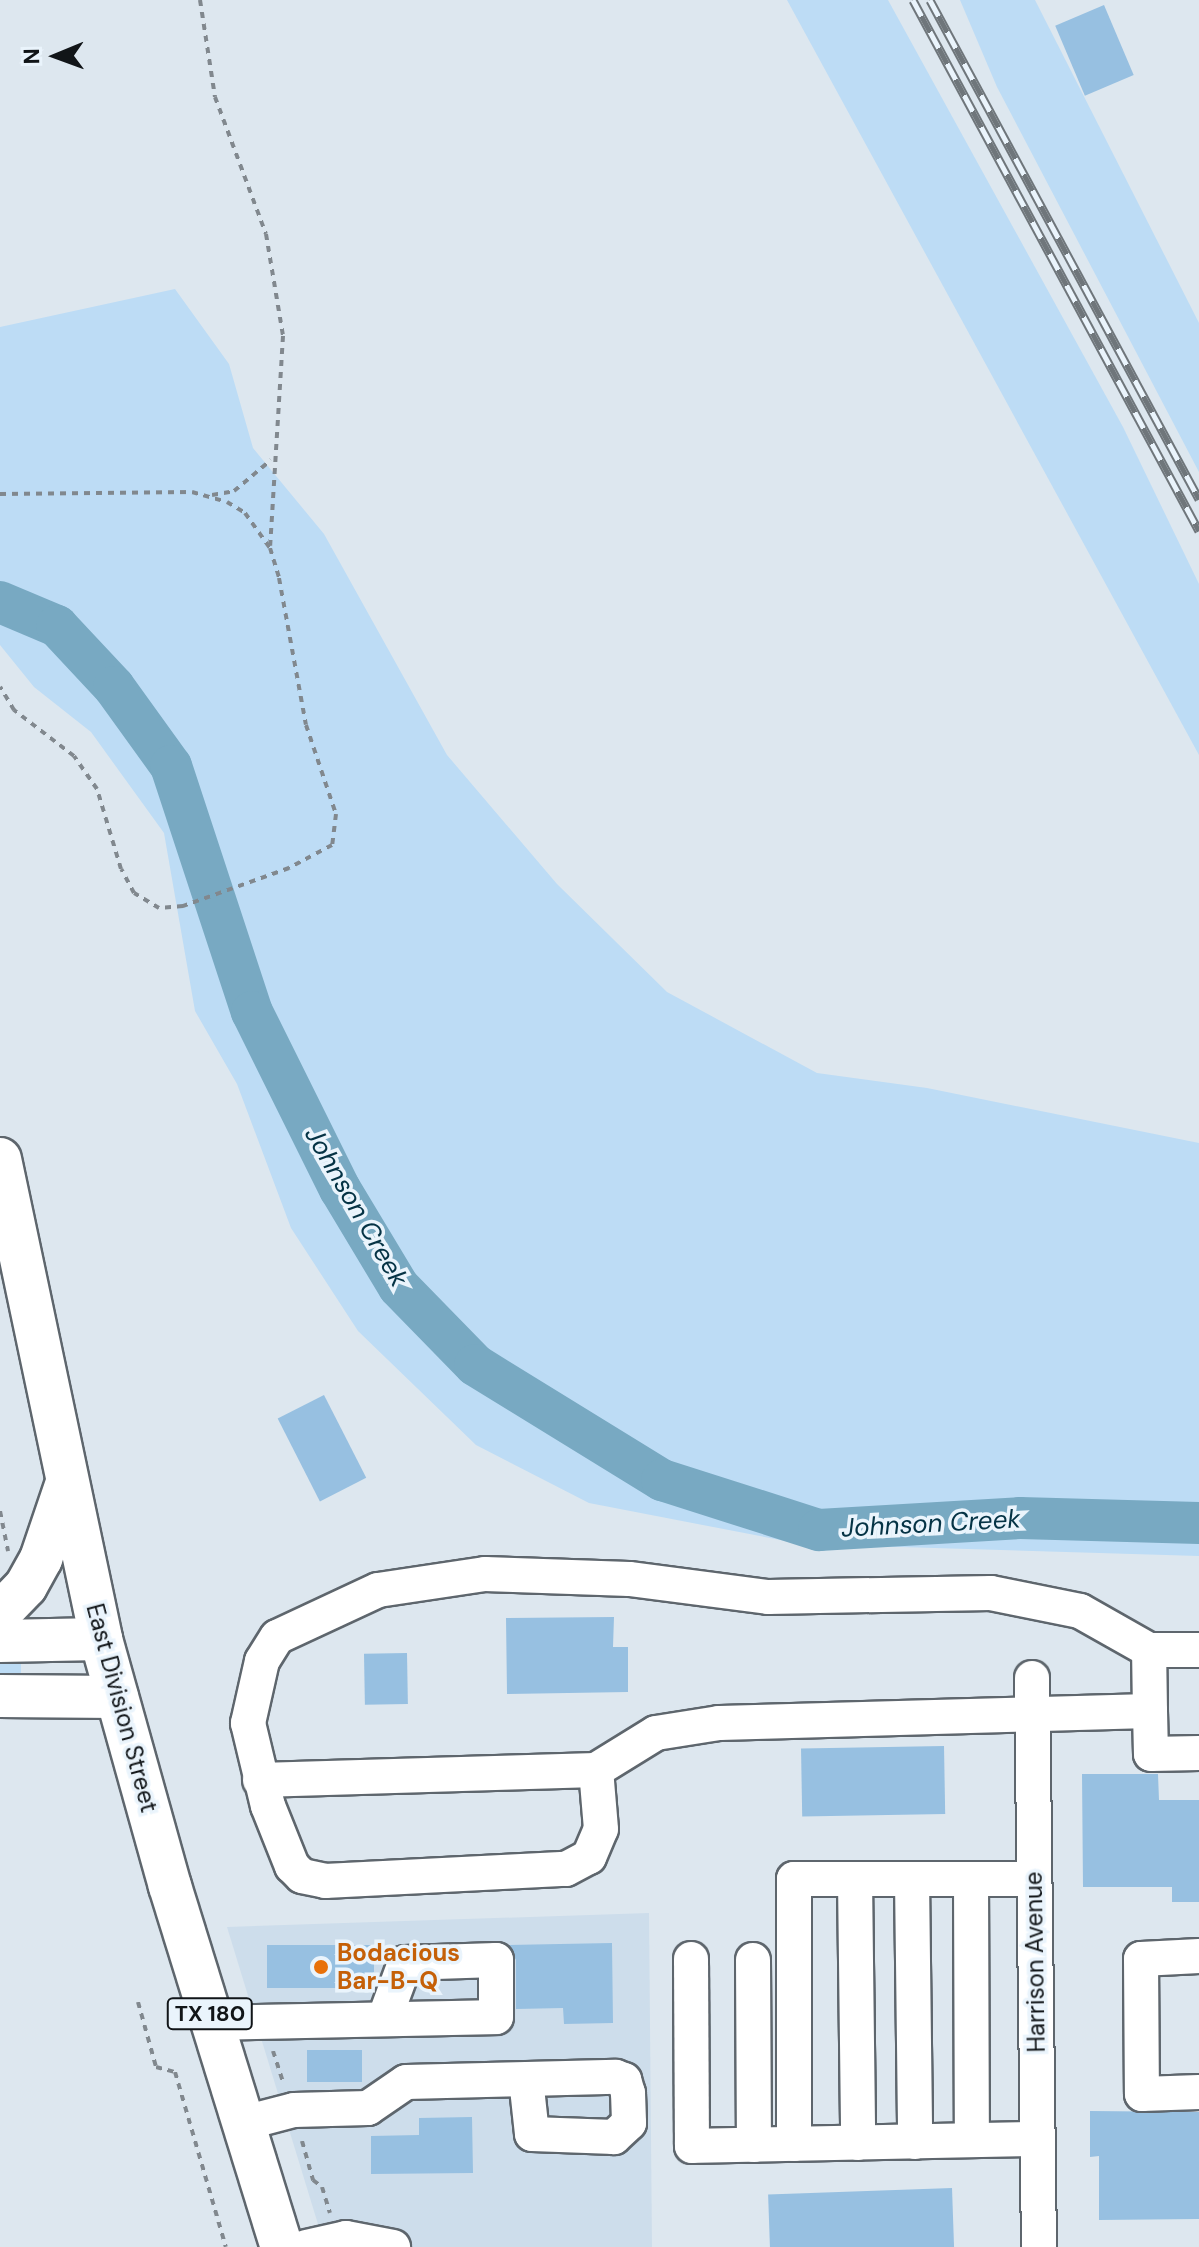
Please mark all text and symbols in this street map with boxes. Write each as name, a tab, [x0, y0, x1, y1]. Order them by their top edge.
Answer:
north arrow	[16, 16, 96, 96]
text: N	[17, 48, 46, 65]
water label: Johnson Creek	[298, 1122, 414, 1292]
water label: Johnson Creek	[841, 1504, 1021, 1544]
street label: East Division Street	[80, 1601, 164, 1815]
street label: Harrison Avenue	[1019, 1871, 1051, 2053]
place label: Bodacious Bar-B-Q	[337, 1939, 460, 1995]
marker: Bodacious Bar-B-Q	[312, 1958, 330, 1976]
road number: TX 180	[166, 1996, 254, 2032]

